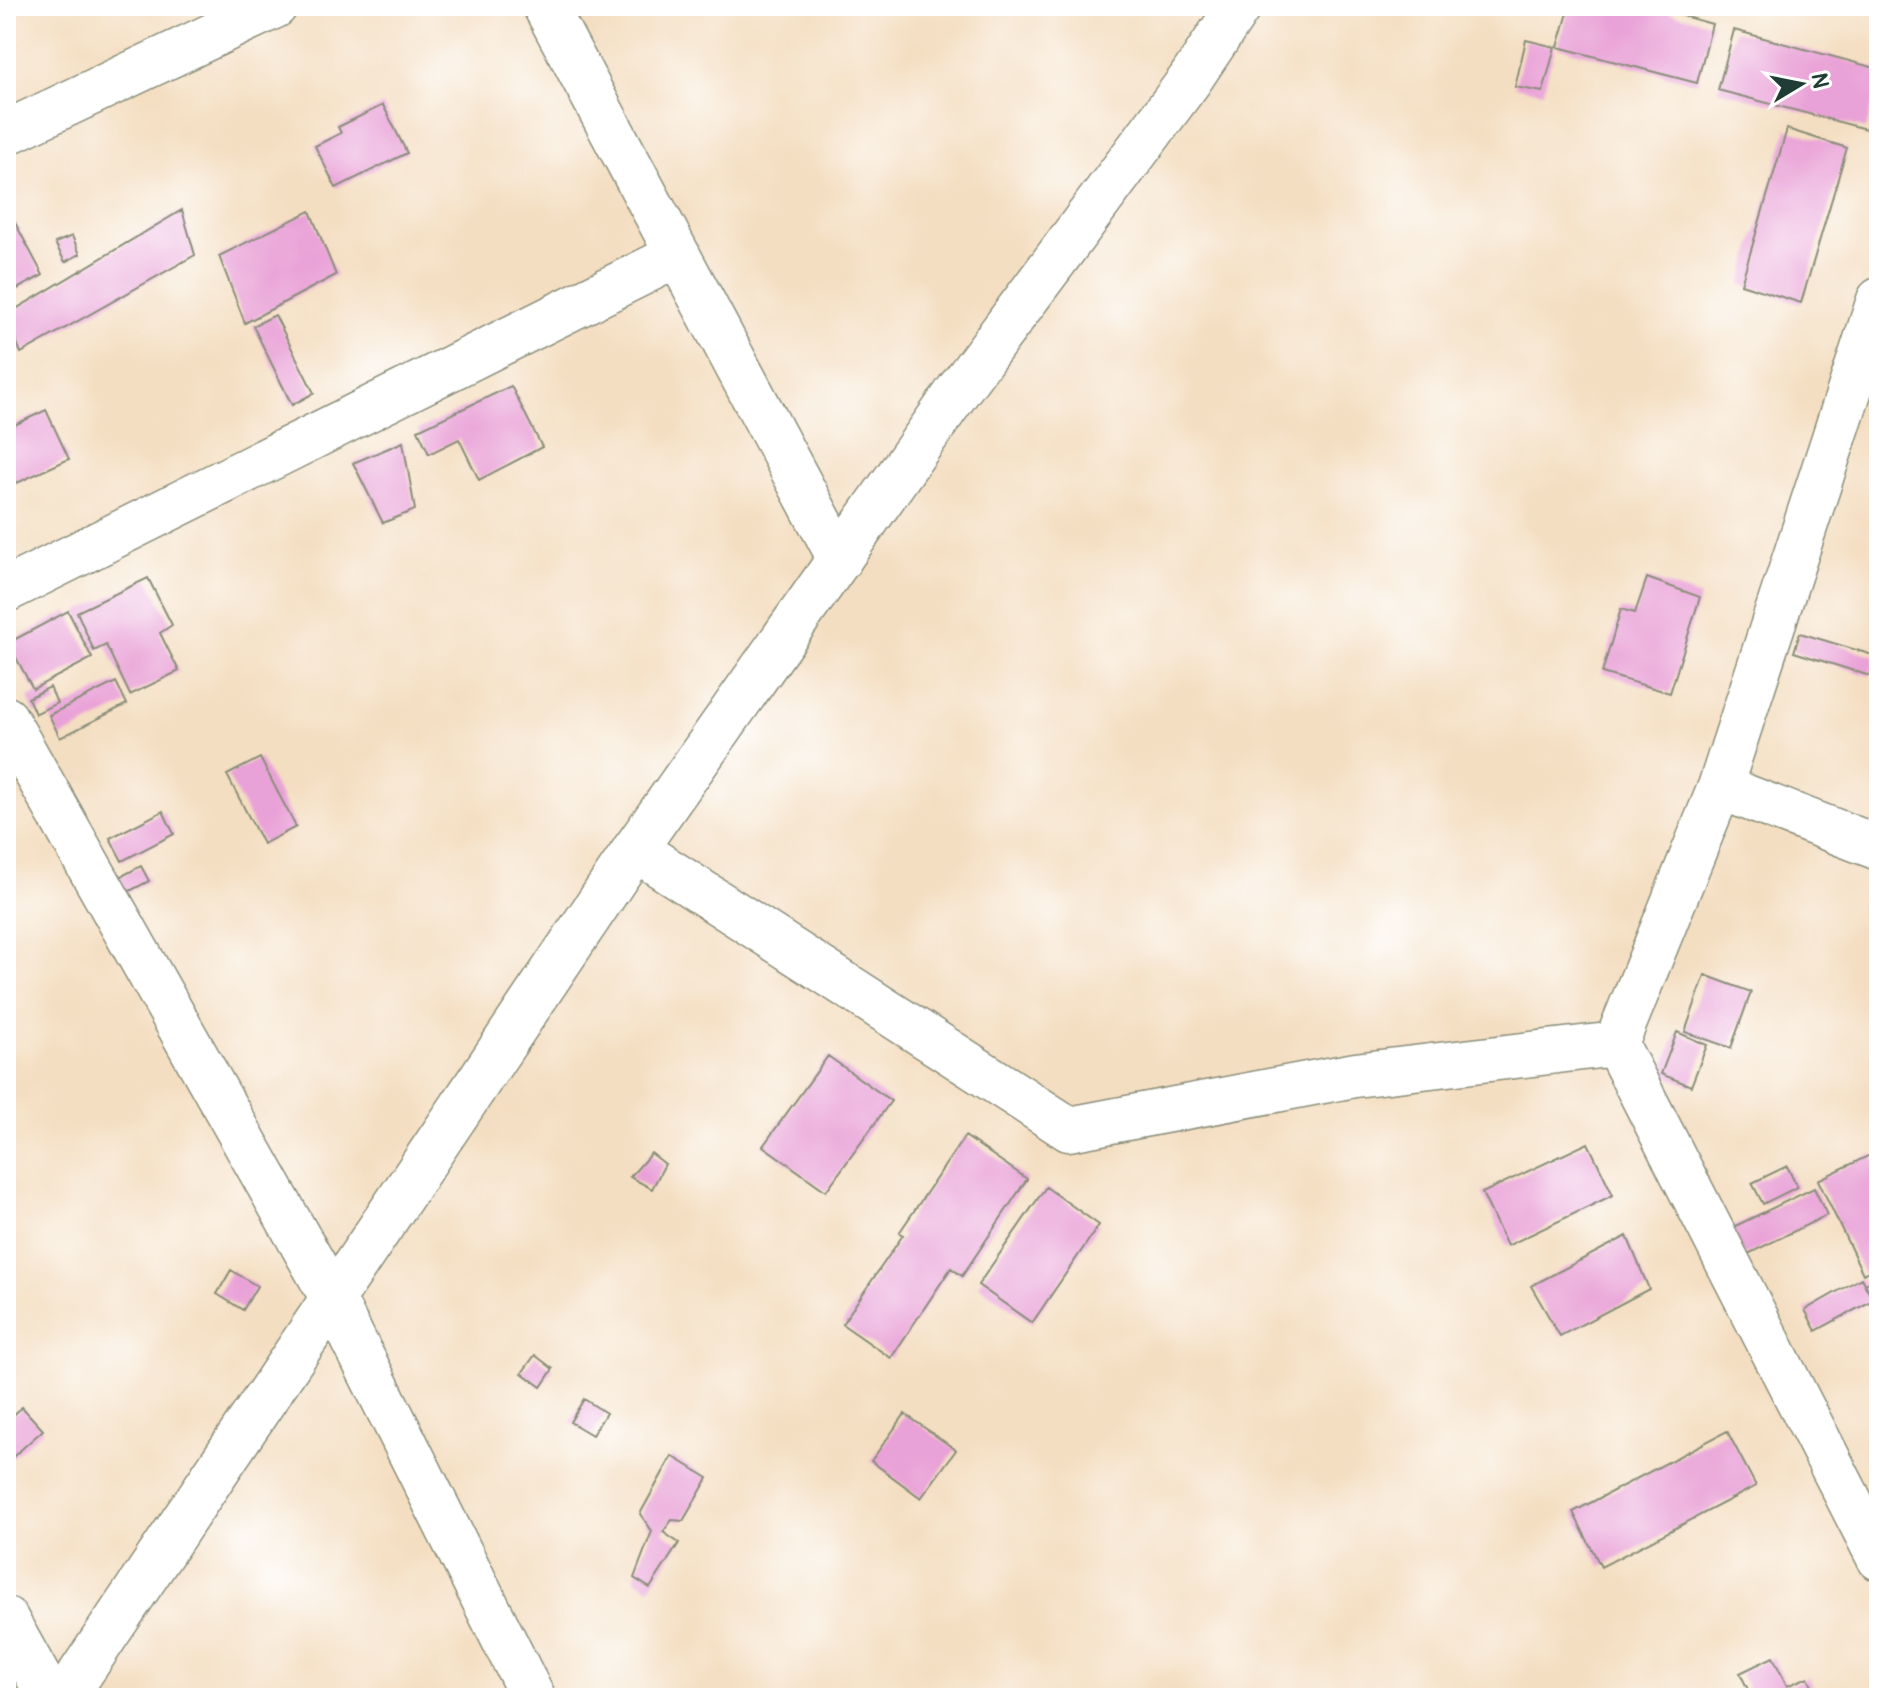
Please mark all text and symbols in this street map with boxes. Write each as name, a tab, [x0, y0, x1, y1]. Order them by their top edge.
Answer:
north arrow	[1761, 44, 1841, 124]
text: N	[1805, 71, 1835, 91]

